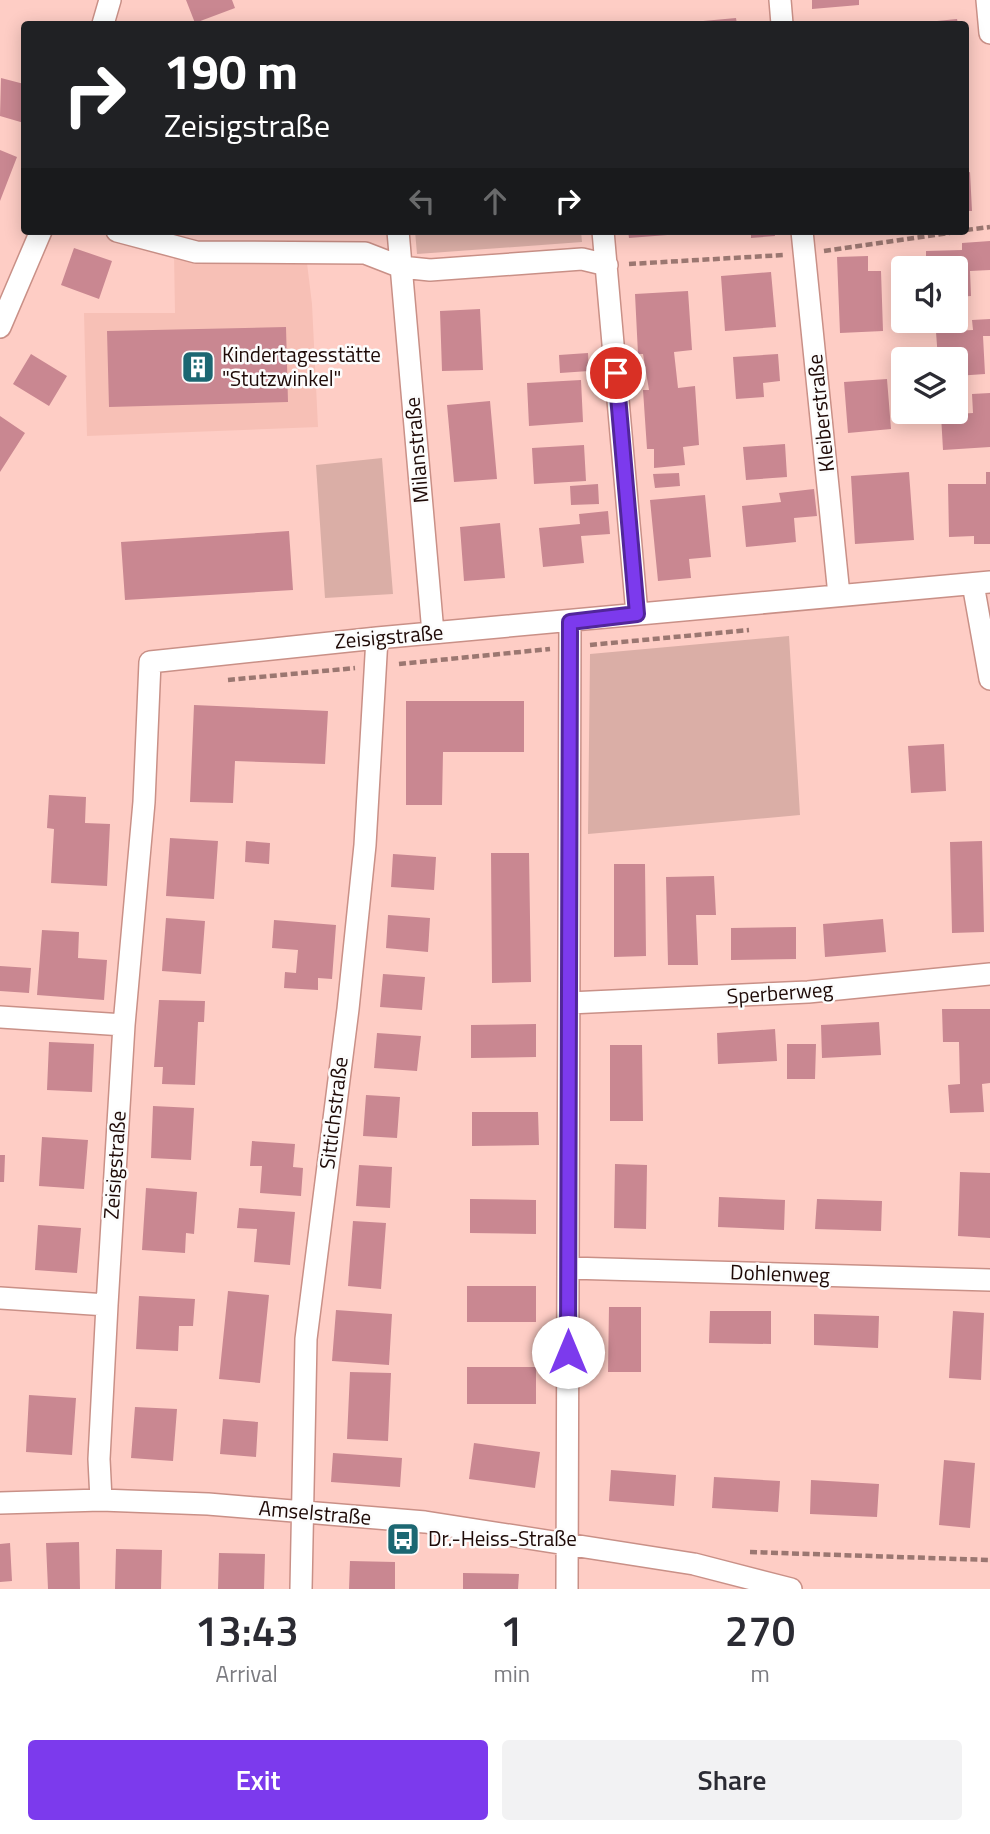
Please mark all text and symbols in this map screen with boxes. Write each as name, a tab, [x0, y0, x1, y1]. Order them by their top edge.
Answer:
text: 190 m	[164, 33, 298, 108]
icon: right	[49, 49, 140, 140]
text: Zeisigstraße	[164, 101, 330, 149]
icon: left	[403, 182, 441, 220]
icon: ahead	[476, 182, 514, 220]
icon: right	[549, 182, 587, 220]
map controls	[891, 256, 968, 424]
button: sound	[891, 256, 968, 333]
place label: Kindertagesstätte "Stutzwinkel"	[222, 338, 381, 394]
pin	[586, 343, 646, 403]
button: layers	[891, 347, 968, 424]
building icon: Kindertagesstätte "Stutzwinkel"	[179, 348, 217, 386]
street label: Kleiberstraße	[798, 352, 842, 474]
icon: arrive	[597, 354, 635, 392]
street label: Milanstraße	[395, 396, 437, 505]
street label: Zeisigstraße	[333, 615, 445, 657]
street label: Sperberweg	[726, 972, 834, 1012]
street label: Sittichstraße	[310, 1055, 356, 1171]
street label: Zeisigstraße	[94, 1109, 134, 1220]
street label: Dohlenweg	[730, 1255, 831, 1291]
position arrow	[531, 1315, 605, 1389]
street label: Amselstraße	[257, 1491, 373, 1533]
bus stop icon: Dr.-Heiss-Straße	[384, 1520, 422, 1558]
place label: Dr.-Heiss-Straße	[428, 1522, 577, 1554]
text: 13:43	[195, 1598, 299, 1662]
text: 1	[500, 1598, 524, 1662]
text: 270	[725, 1598, 795, 1662]
text: Arrival	[216, 1656, 278, 1691]
text: min	[493, 1656, 530, 1691]
text: m	[750, 1656, 770, 1691]
button: Exit	[28, 1740, 488, 1820]
button: Share	[502, 1740, 962, 1820]

